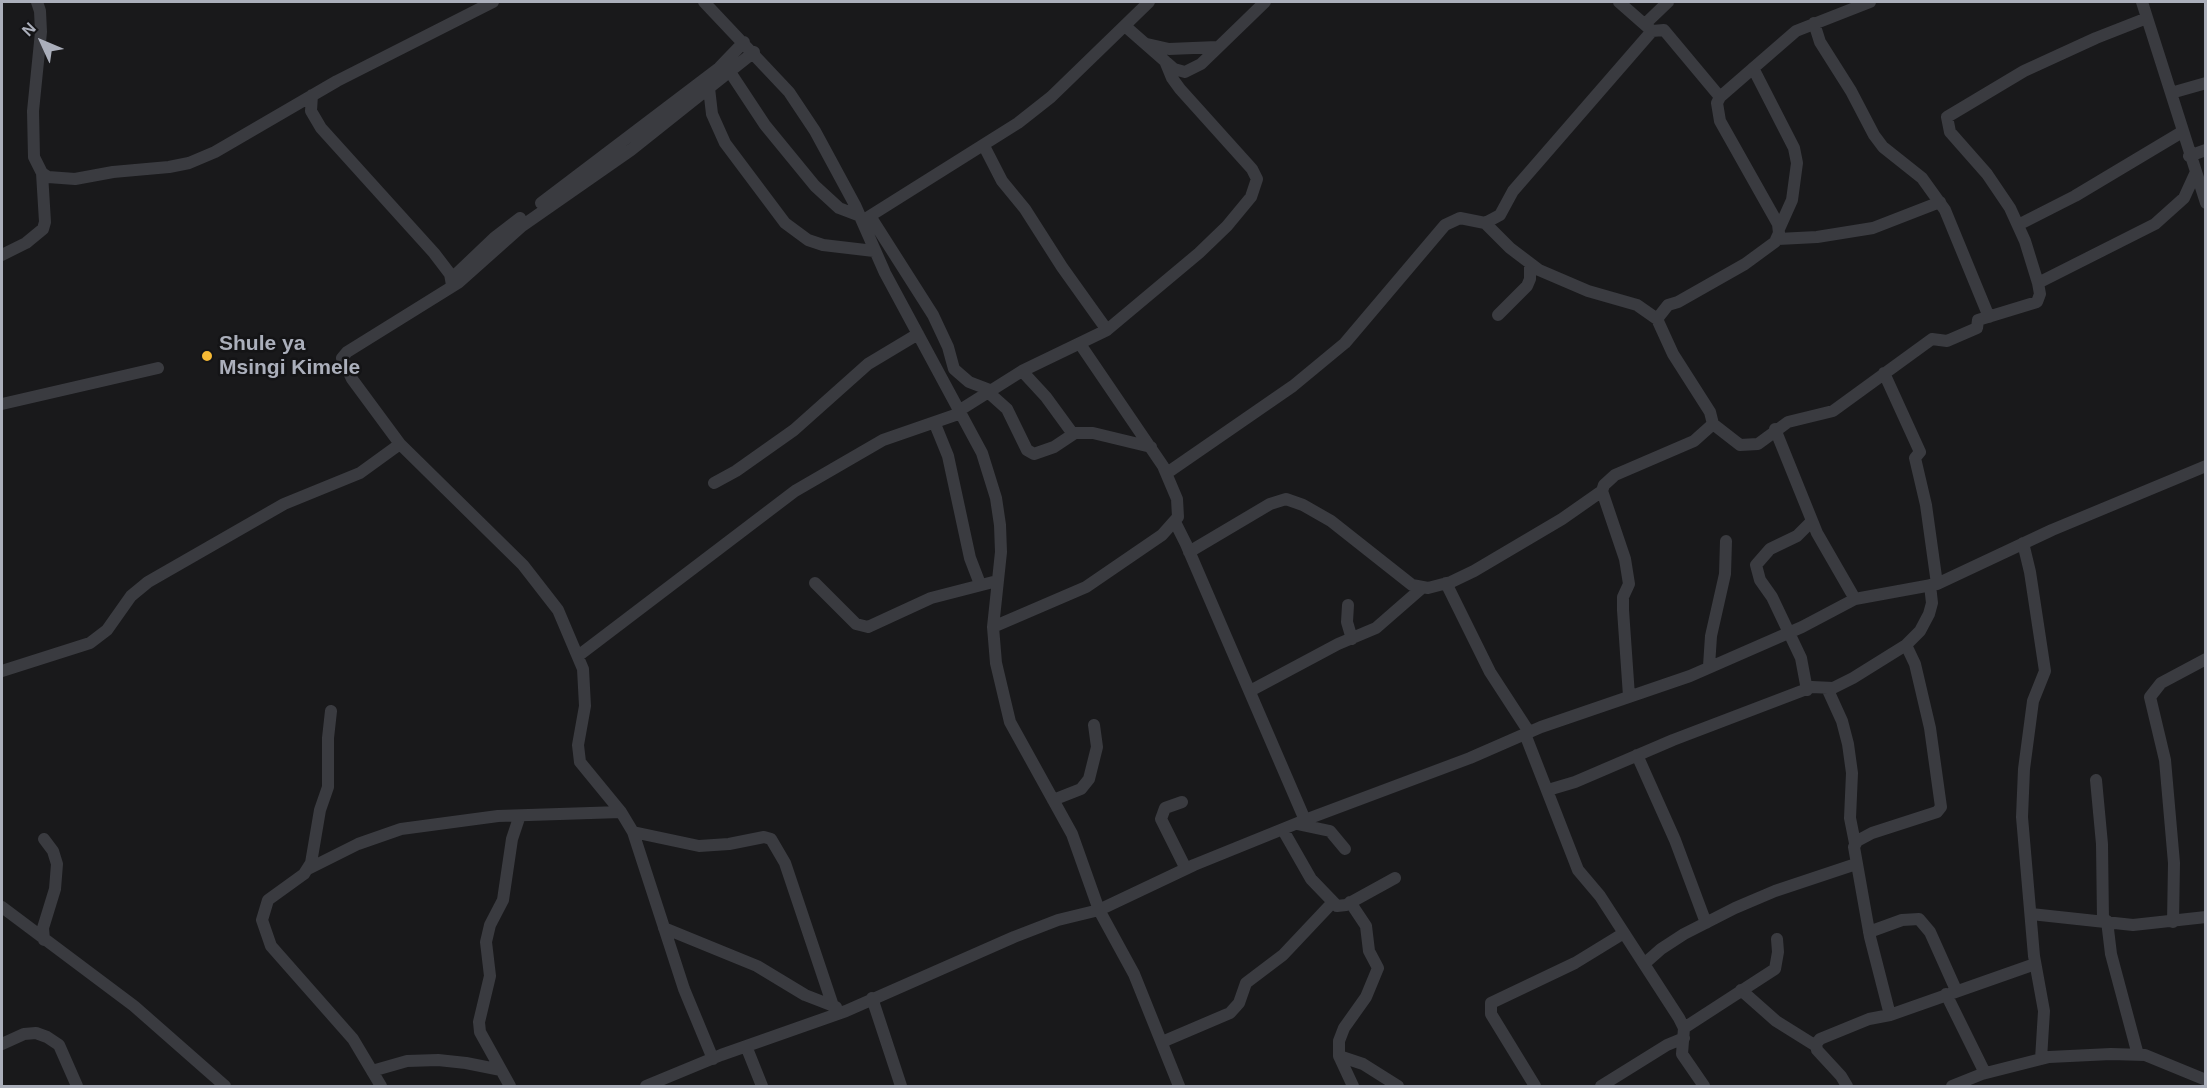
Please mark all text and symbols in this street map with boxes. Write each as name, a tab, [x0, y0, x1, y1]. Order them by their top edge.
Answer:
north arrow	[12, 12, 72, 72]
text: N	[19, 19, 39, 39]
place label: Shule ya Msingi Kimele	[219, 331, 360, 381]
marker: Shule ya Msingi Kimele	[200, 349, 214, 363]

